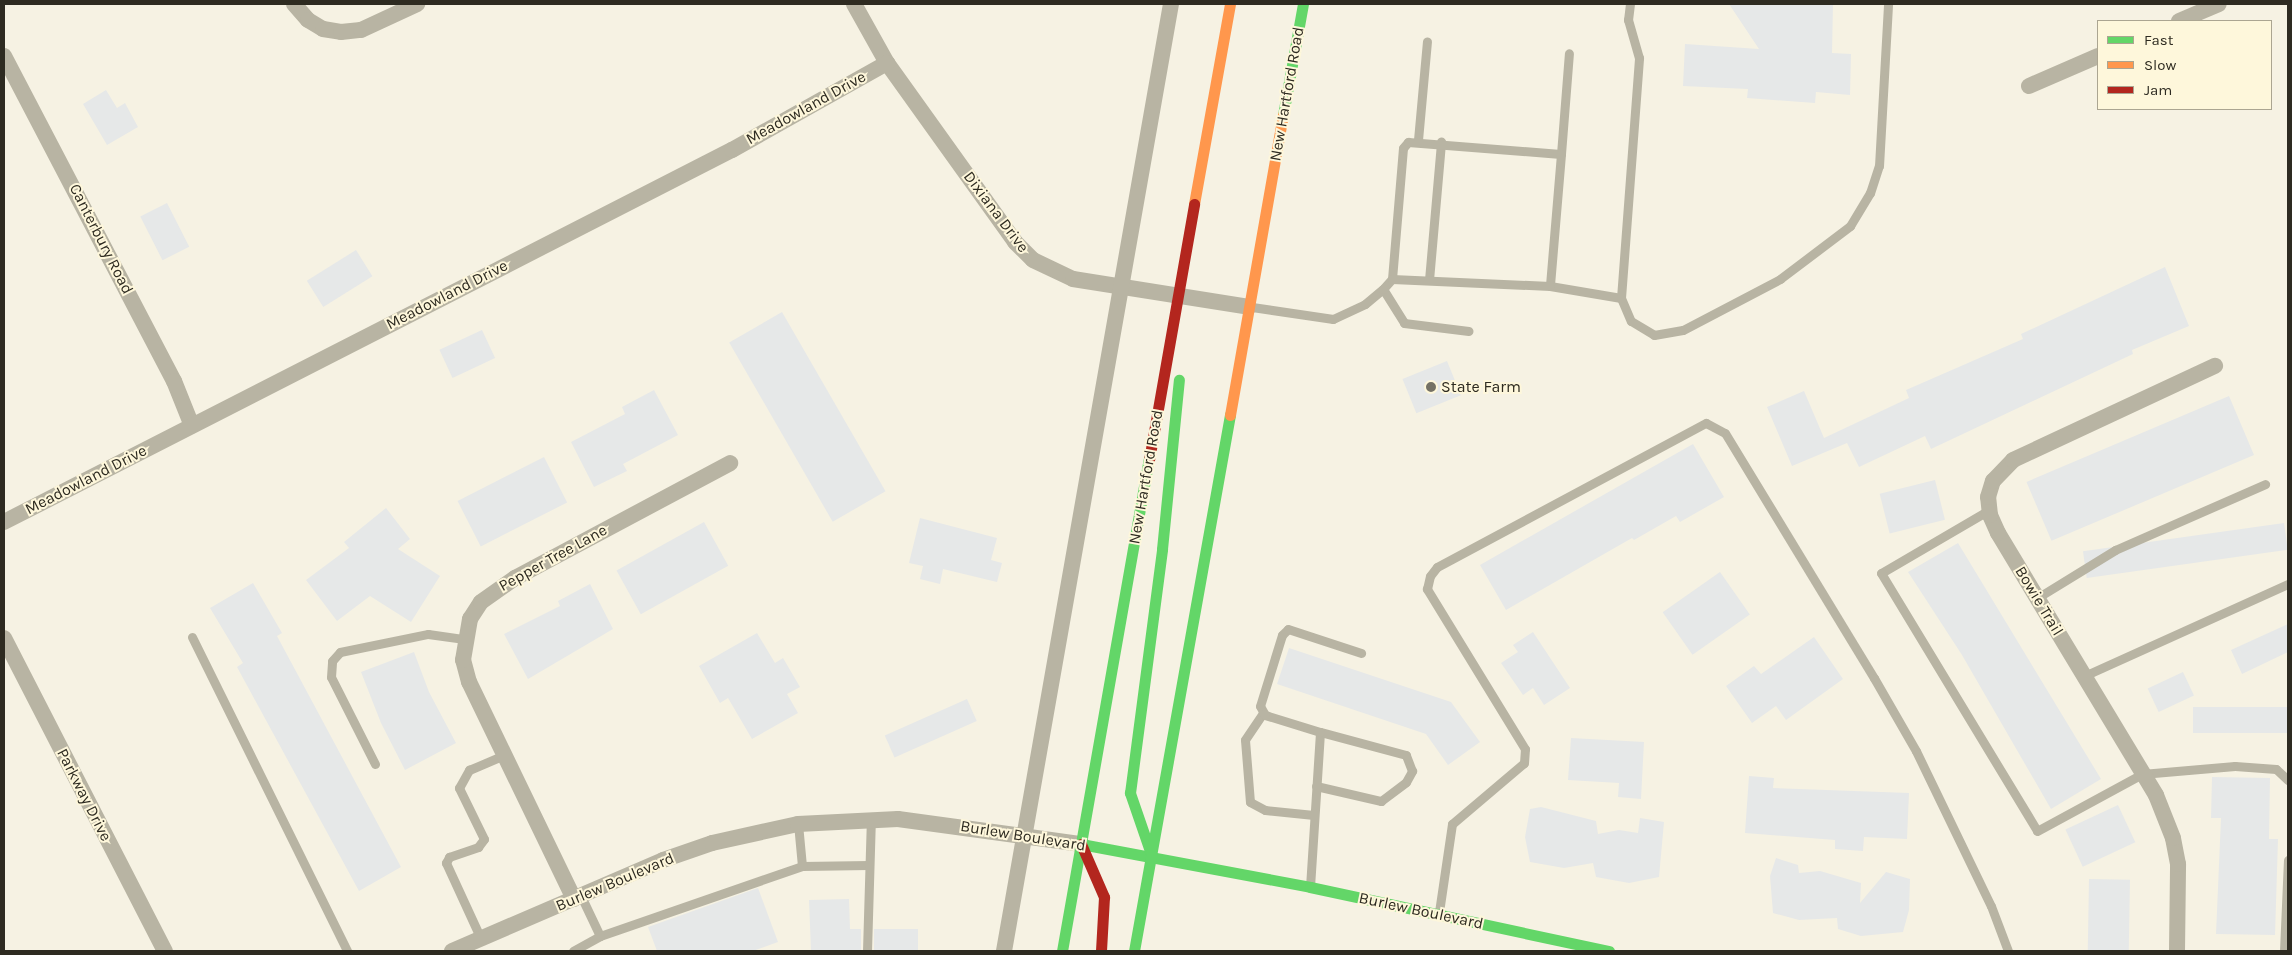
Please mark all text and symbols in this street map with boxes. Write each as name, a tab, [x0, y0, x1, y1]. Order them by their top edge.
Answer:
legend	[2097, 20, 2272, 110]
street label: New Hartford Road	[1266, 25, 1308, 163]
text: Fast	[2144, 31, 2173, 49]
text: Slow	[2144, 56, 2176, 74]
street label: Meadowland Drive	[743, 67, 869, 149]
text: Jam	[2144, 81, 2172, 99]
street label: Dixiana Drive	[959, 168, 1033, 256]
street label: Canterbury Road	[65, 181, 137, 297]
street label: Meadowland Drive	[383, 256, 511, 334]
place label: State Farm	[1441, 377, 1521, 397]
marker: State Farm	[1425, 381, 1437, 393]
street label: New Hartford Road	[1125, 408, 1167, 546]
street label: Meadowland Drive	[22, 441, 150, 519]
street label: Pepper Tree Lane	[496, 520, 610, 596]
street label: Bowie Trail	[2011, 563, 2067, 639]
street label: Parkway Drive	[52, 745, 116, 845]
street label: Burlew Boulevard	[959, 817, 1087, 855]
street label: Burlew Boulevard	[553, 848, 677, 916]
street label: Burlew Boulevard	[1357, 888, 1485, 934]

